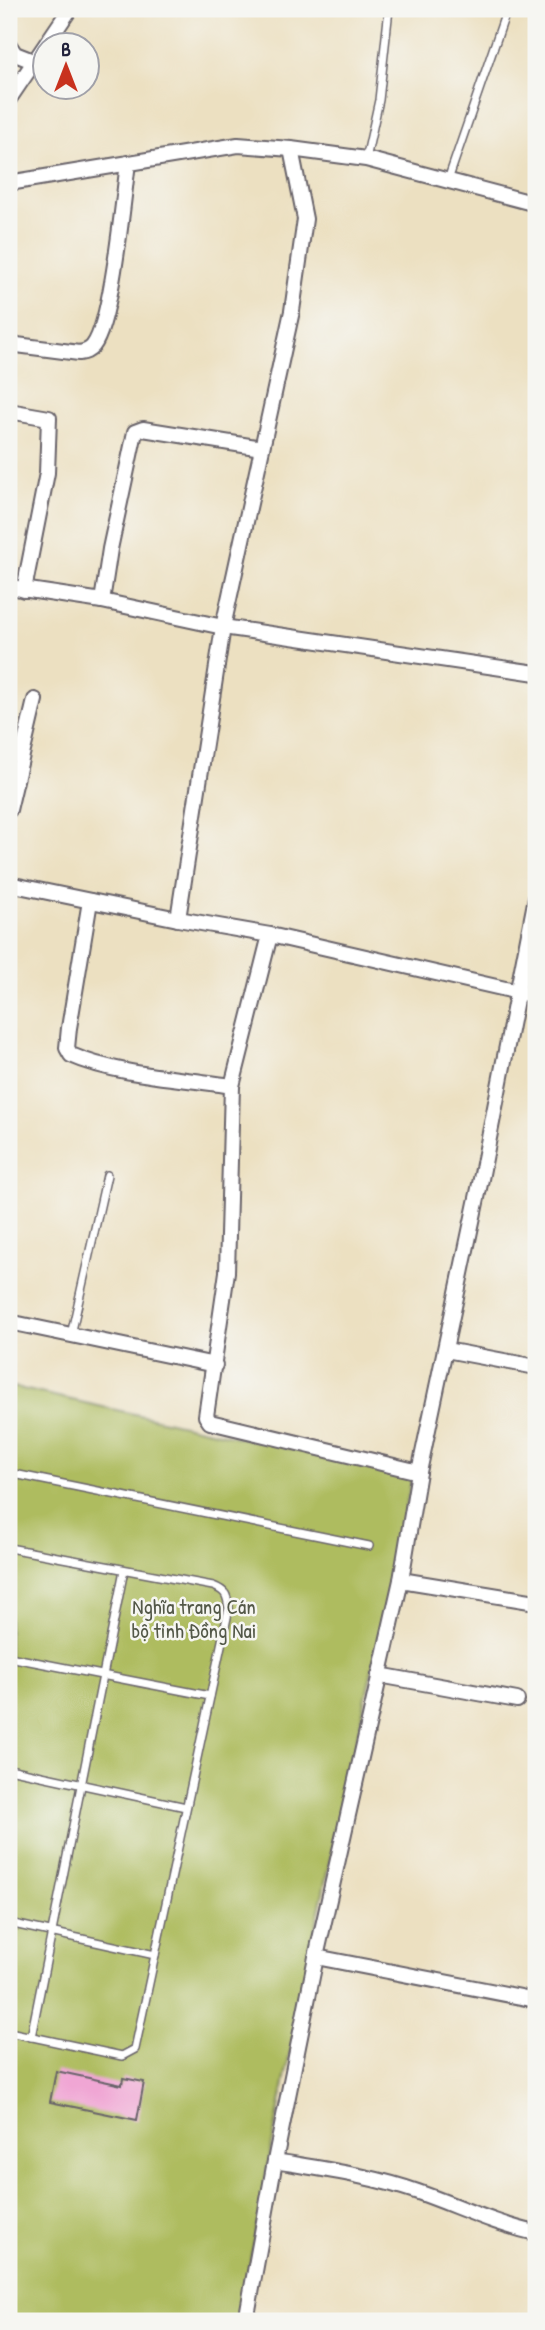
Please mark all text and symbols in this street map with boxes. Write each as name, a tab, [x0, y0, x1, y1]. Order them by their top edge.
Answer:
north arrow	[32, 32, 102, 102]
text: B	[61, 36, 71, 62]
park label: Nghĩa trang Cán bộ tỉnh Đồng Nai	[132, 1592, 256, 1645]

